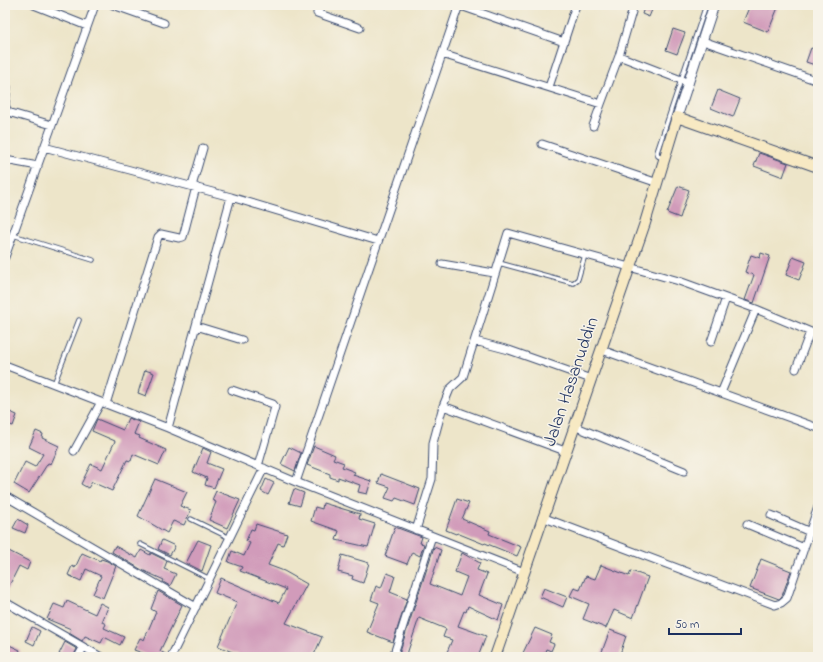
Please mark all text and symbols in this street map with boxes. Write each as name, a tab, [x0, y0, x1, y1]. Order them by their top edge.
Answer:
street label: Jalan Hasanuddin	[538, 314, 606, 450]
scale bar	[669, 610, 741, 636]
text: 50 m	[675, 616, 699, 634]

